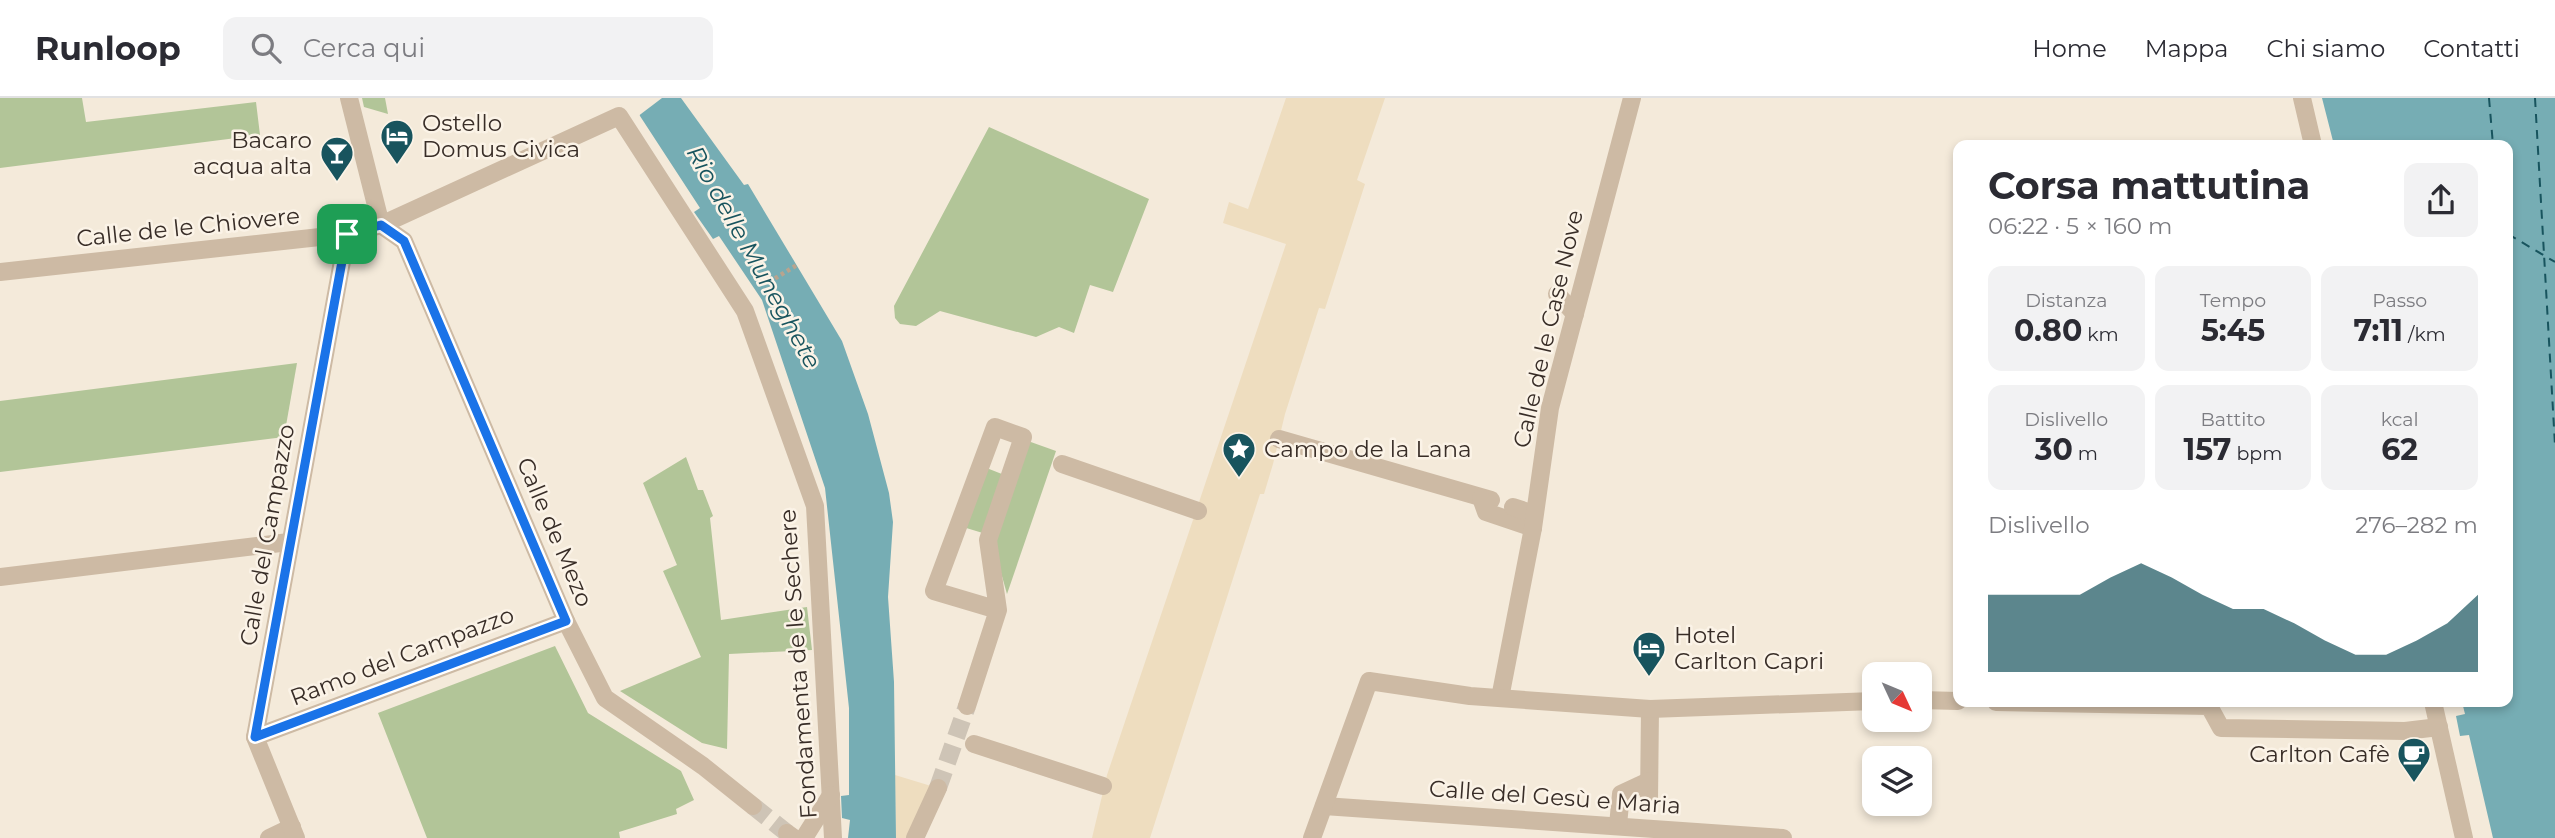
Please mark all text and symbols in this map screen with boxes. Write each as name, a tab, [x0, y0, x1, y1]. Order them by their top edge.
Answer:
search box	[223, 17, 713, 80]
text: Runloop	[35, 28, 181, 68]
icon: search	[247, 29, 285, 67]
text: Cerca qui	[303, 32, 425, 64]
text: Home	[2032, 34, 2107, 63]
text: Mappa	[2145, 34, 2228, 63]
text: Chi siamo	[2266, 34, 2385, 63]
text: Contatti	[2423, 34, 2520, 63]
place label: Ostello Domus Civica	[422, 109, 580, 163]
hotel icon: Ostello Domus Civica	[378, 117, 416, 166]
place label: Bacaro acqua alta	[193, 126, 312, 180]
bar icon: Bacaro acqua alta	[318, 134, 356, 183]
water label: Rio delle Muneghete	[681, 140, 827, 374]
text: Corsa mattutina	[1988, 162, 2310, 209]
button: share	[2404, 163, 2478, 237]
street label: Calle de le Chiovere	[75, 201, 301, 253]
pin	[317, 204, 377, 264]
street label: Calle de le Case Nove	[1507, 207, 1589, 451]
text: 06:22 · 5 × 160 m	[1988, 212, 2172, 240]
icon: arrive	[328, 215, 366, 253]
text: Distanza	[2025, 289, 2108, 312]
text: Tempo	[2200, 289, 2266, 312]
text: Passo	[2372, 289, 2427, 312]
text: 0.80	[2014, 312, 2082, 349]
text: 5:45	[2201, 312, 2265, 349]
text: 7:11	[2354, 312, 2403, 349]
text: km	[2082, 323, 2119, 346]
text: /km	[2403, 323, 2446, 346]
text: Dislivello	[2024, 408, 2108, 431]
text: Battito	[2201, 408, 2265, 431]
text: kcal	[2381, 408, 2419, 431]
street label: Calle del Campazzo	[234, 422, 300, 648]
place icon: Campo de la Lana	[1220, 430, 1258, 479]
text: 30	[2035, 431, 2073, 468]
text: 157	[2184, 431, 2231, 468]
text: 62	[2381, 431, 2418, 468]
place label: Campo de la Lana	[1264, 435, 1472, 463]
text: m	[2073, 442, 2098, 465]
text: bpm	[2231, 442, 2282, 465]
street label: Calle de Mezo	[511, 453, 599, 611]
street label: Fondamenta de le Sechere	[773, 508, 823, 820]
text: Dislivello	[1988, 511, 2090, 539]
text: 276–282 m	[2355, 511, 2478, 539]
street label: Ramo del Campazzo	[286, 600, 518, 712]
place label: Hotel Carlton Capri	[1674, 621, 1824, 675]
hotel icon: Hotel Carlton Capri	[1630, 629, 1668, 678]
north arrow	[1862, 662, 1932, 732]
map controls	[1862, 662, 1932, 816]
cafe icon: Carlton Cafè	[2395, 735, 2433, 784]
place label: Carlton Cafè	[2249, 740, 2390, 768]
button: layers	[1862, 746, 1932, 816]
street label: Calle del Gesù e Maria	[1428, 774, 1682, 820]

